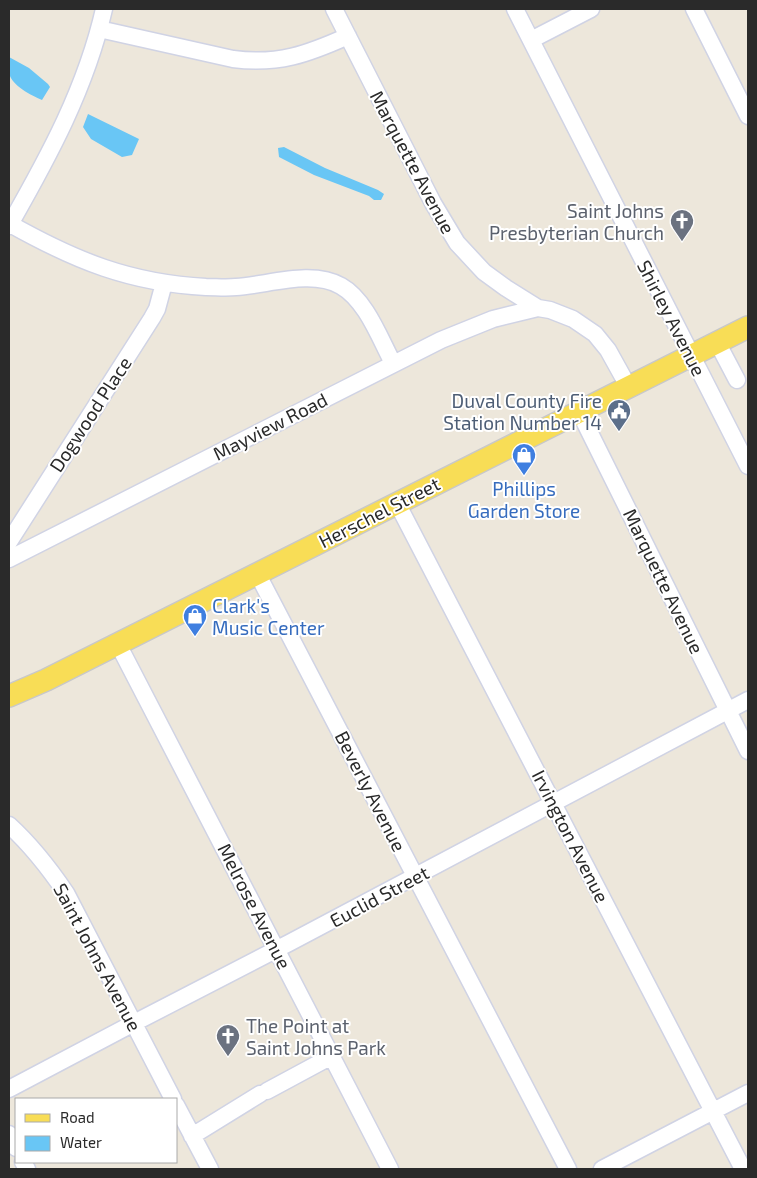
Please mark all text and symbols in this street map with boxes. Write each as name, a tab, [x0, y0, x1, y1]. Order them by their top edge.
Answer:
street label: Marquette Avenue	[366, 87, 460, 237]
place label: Saint Johns Presbyterian Church	[489, 199, 664, 244]
church icon: Saint Johns Presbyterian Church	[669, 208, 695, 242]
street label: Shirley Avenue	[633, 256, 711, 380]
street label: Dogwood Place	[44, 352, 136, 476]
street label: Mayview Road	[209, 387, 331, 465]
place label: Duval County Fire Station Number 14	[443, 389, 602, 434]
public building icon: Duval County Fire Station Number 14	[606, 398, 632, 432]
shop icon: Phillips Garden Store	[511, 442, 537, 476]
street label: Herschel Street	[315, 472, 443, 552]
place label: Phillips Garden Store	[468, 477, 580, 522]
street label: Marquette Avenue	[619, 505, 709, 657]
place label: Clark's Music Center	[212, 594, 325, 639]
shop icon: Clark's Music Center	[182, 603, 208, 637]
street label: Beverly Avenue	[331, 727, 411, 855]
street label: Irvington Avenue	[528, 766, 614, 906]
street label: Melrose Avenue	[213, 839, 297, 973]
street label: Euclid Street	[325, 860, 433, 932]
street label: Saint Johns Avenue	[49, 879, 147, 1035]
place label: The Point at Saint Johns Park	[246, 1014, 386, 1059]
church icon: The Point at Saint Johns Park	[215, 1023, 241, 1057]
legend	[15, 1098, 178, 1163]
text: Road	[60, 1108, 95, 1126]
text: Water	[60, 1133, 102, 1151]

